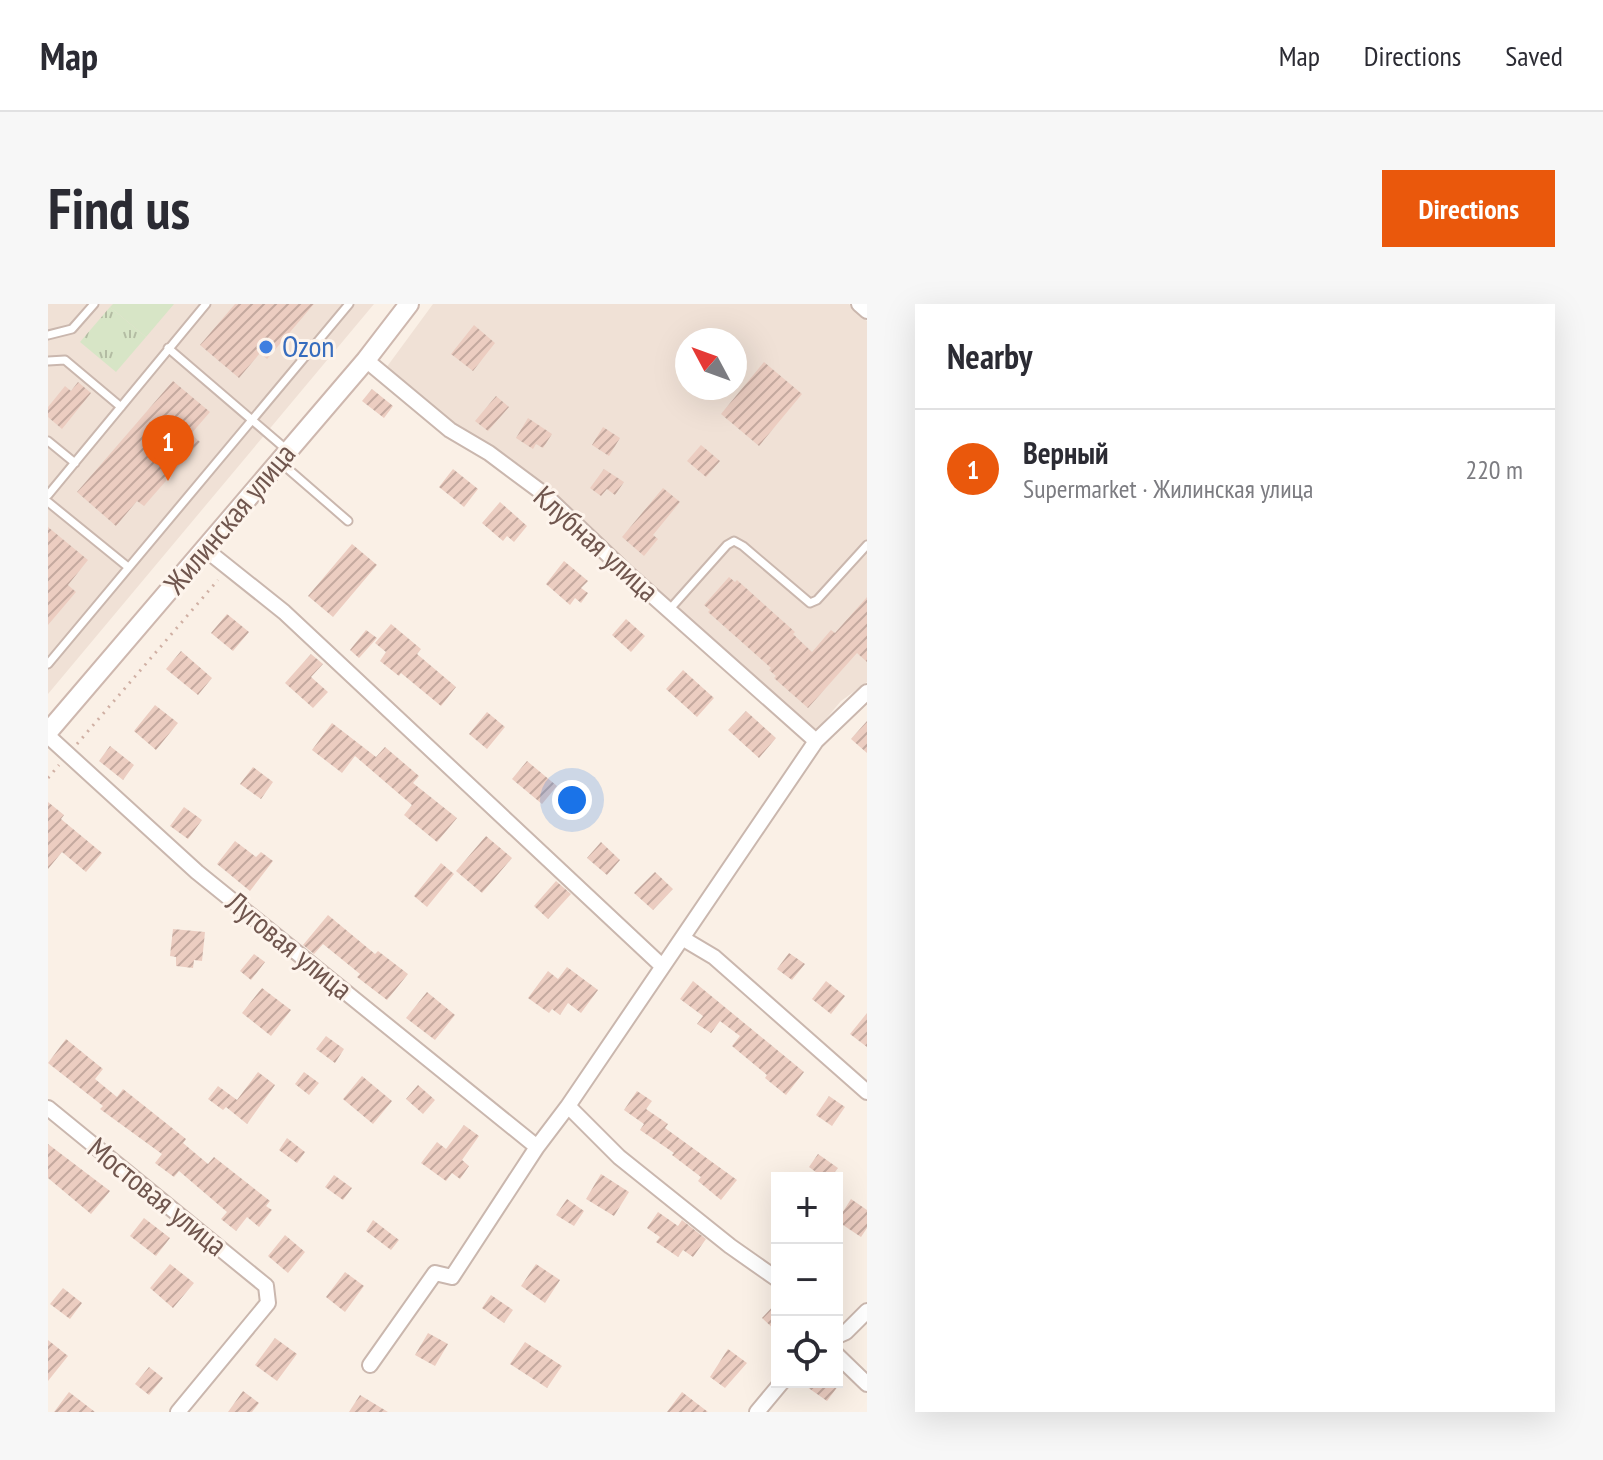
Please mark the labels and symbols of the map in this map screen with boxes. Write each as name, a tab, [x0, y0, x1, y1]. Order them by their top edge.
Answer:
place label: Ozon	[282, 326, 335, 365]
north arrow	[675, 328, 747, 400]
marker: Ozon	[257, 338, 275, 356]
pin: 1	[142, 415, 194, 481]
street label: Жилинская улица	[154, 435, 303, 602]
street label: Клубная улица	[526, 476, 668, 609]
your location	[552, 780, 592, 820]
street label: Луговая улица	[218, 881, 361, 1008]
street label: Мостовая улица	[80, 1128, 236, 1264]

